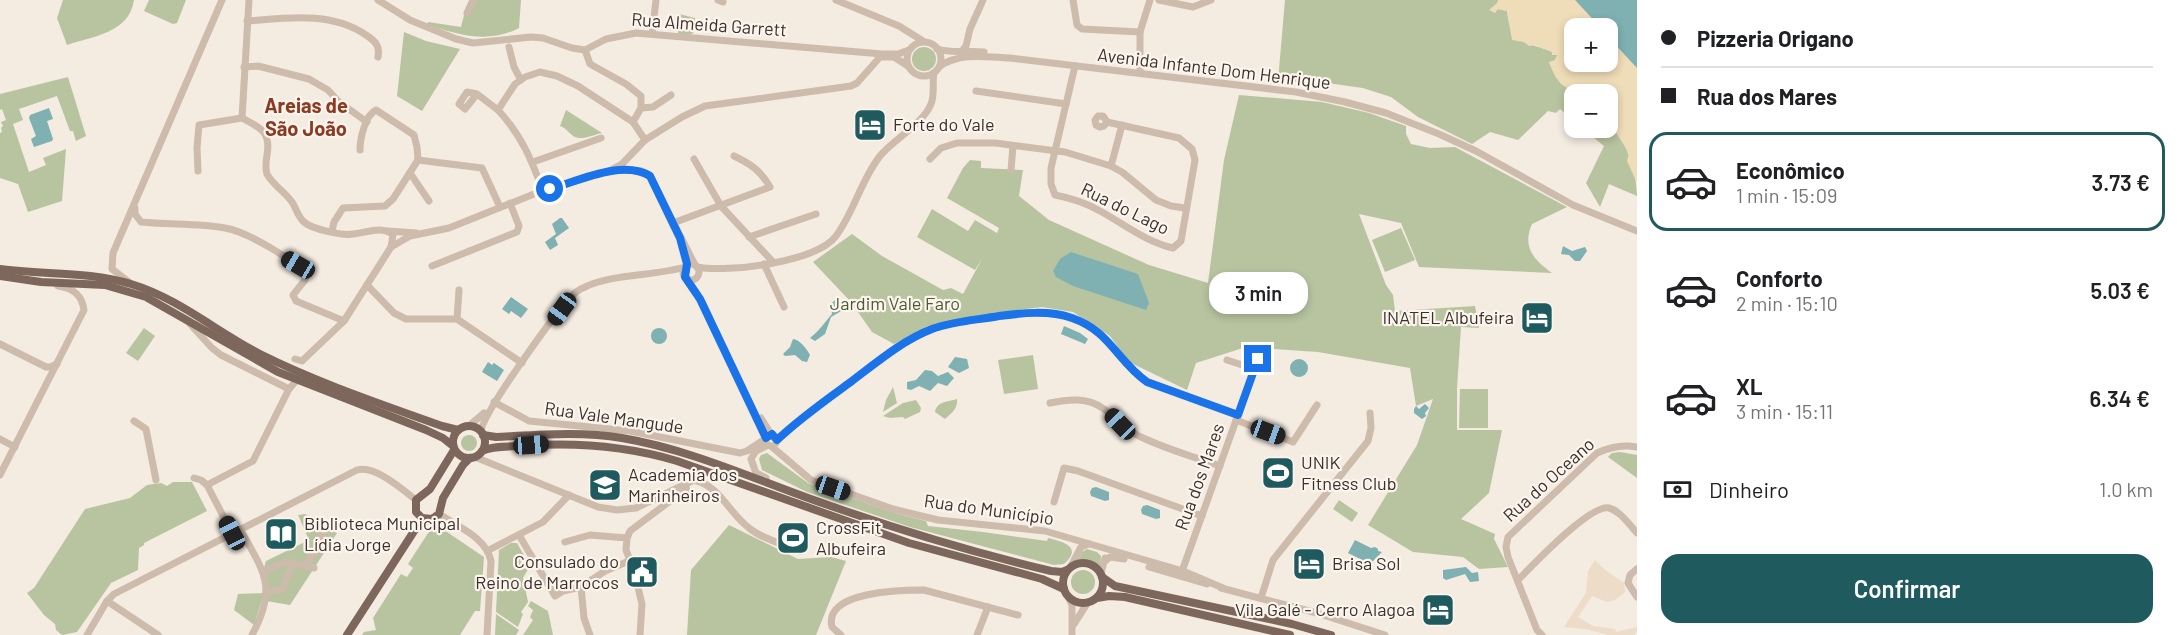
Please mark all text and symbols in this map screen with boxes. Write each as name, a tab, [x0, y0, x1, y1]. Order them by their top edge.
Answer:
street label: Rua Almeida Garrett	[631, 8, 788, 40]
map controls	[1564, 18, 1618, 138]
button: +	[1564, 18, 1618, 72]
text: Pizzeria Origano	[1697, 25, 1854, 51]
street label: Avenida Infante Dom Henrique	[1096, 43, 1332, 93]
text: Rua dos Mares	[1697, 83, 1837, 109]
button: −	[1564, 84, 1618, 138]
district label: Areias de São João	[264, 93, 348, 140]
hotel icon: Forte do Vale	[852, 107, 888, 143]
place label: Forte do Vale	[893, 113, 995, 135]
icon: car	[1664, 155, 1718, 209]
text: Econômico	[1736, 157, 1845, 183]
text: 3.73 €	[2092, 169, 2150, 195]
route start	[536, 175, 563, 202]
street label: Rua do Lago	[1078, 177, 1173, 239]
text: 1 min · 15:09	[1736, 183, 1837, 207]
car	[278, 248, 318, 282]
icon: car	[1664, 263, 1718, 317]
text: Conforto	[1736, 265, 1823, 291]
callout: 3 min	[1208, 272, 1308, 314]
text: 5.03 €	[2090, 277, 2150, 303]
text: 3 min	[1235, 281, 1282, 305]
car	[544, 289, 580, 329]
text: 2 min · 15:10	[1736, 291, 1838, 315]
park label: Jardim Vale Faro	[830, 292, 960, 314]
hotel icon: INATEL Albufeira	[1519, 300, 1555, 336]
place label: INATEL Albufeira	[1382, 306, 1514, 328]
route end	[1244, 345, 1271, 372]
icon: car	[1664, 371, 1718, 425]
text: XL	[1736, 373, 1762, 399]
text: 6.34 €	[2089, 385, 2150, 411]
street label: Rua Vale Mangude	[543, 396, 685, 438]
text: 3 min · 15:11	[1736, 399, 1833, 423]
car	[1101, 405, 1139, 443]
car	[1248, 417, 1288, 447]
street label: Rua dos Mares	[1170, 420, 1229, 533]
street label: Rua do Oceano	[1498, 433, 1599, 526]
car	[512, 435, 550, 455]
place label: UNIK Fitness Club	[1301, 451, 1397, 494]
sports icon: UNIK Fitness Club	[1260, 455, 1296, 491]
place label: Academia dos Marinheiros	[628, 463, 737, 506]
school or university icon: Academia dos Marinheiros	[587, 467, 623, 503]
icon: cash	[1661, 473, 1694, 506]
car	[813, 474, 853, 502]
text: Dinheiro	[1709, 476, 1789, 502]
text: 1.0 km	[2099, 477, 2153, 501]
street label: Rua do Município	[923, 489, 1056, 529]
place label: Biblioteca Municipal Lídia Jorge	[304, 512, 460, 555]
car	[216, 513, 248, 553]
library icon: Biblioteca Municipal Lídia Jorge	[263, 516, 299, 552]
place label: CrossFit Albufeira	[816, 516, 886, 559]
sports icon: CrossFit Albufeira	[775, 520, 811, 556]
hotel icon: Brisa Sol	[1291, 546, 1327, 582]
place label: Consulado do Reino de Marrocos	[475, 550, 619, 593]
place label: Brisa Sol	[1332, 552, 1400, 574]
public building icon: Consulado do Reino de Marrocos	[624, 554, 660, 590]
button: Confirmar	[1661, 554, 2153, 623]
hotel icon: Vila Galé - Cerro Alagoa	[1420, 592, 1456, 628]
place label: Vila Galé - Cerro Alagoa	[1235, 598, 1415, 620]

